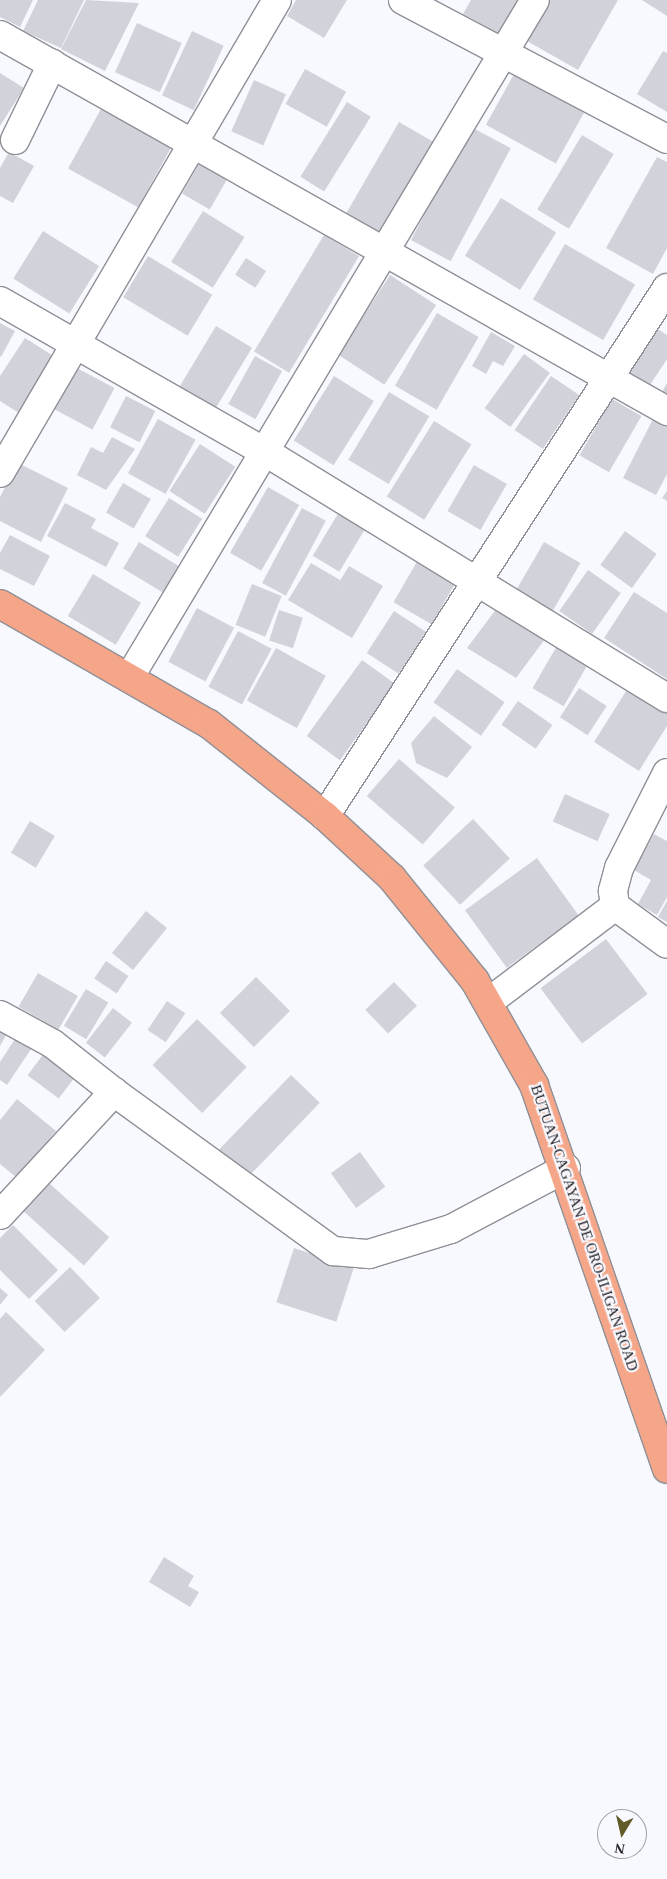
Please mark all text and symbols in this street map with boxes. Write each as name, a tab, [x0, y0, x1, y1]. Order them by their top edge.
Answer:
street label: BUTUAN-CAGAYAN DE ORO-ILIGAN ROAD	[526, 1083, 642, 1373]
north arrow	[597, 1809, 647, 1859]
text: N	[614, 1840, 626, 1857]

